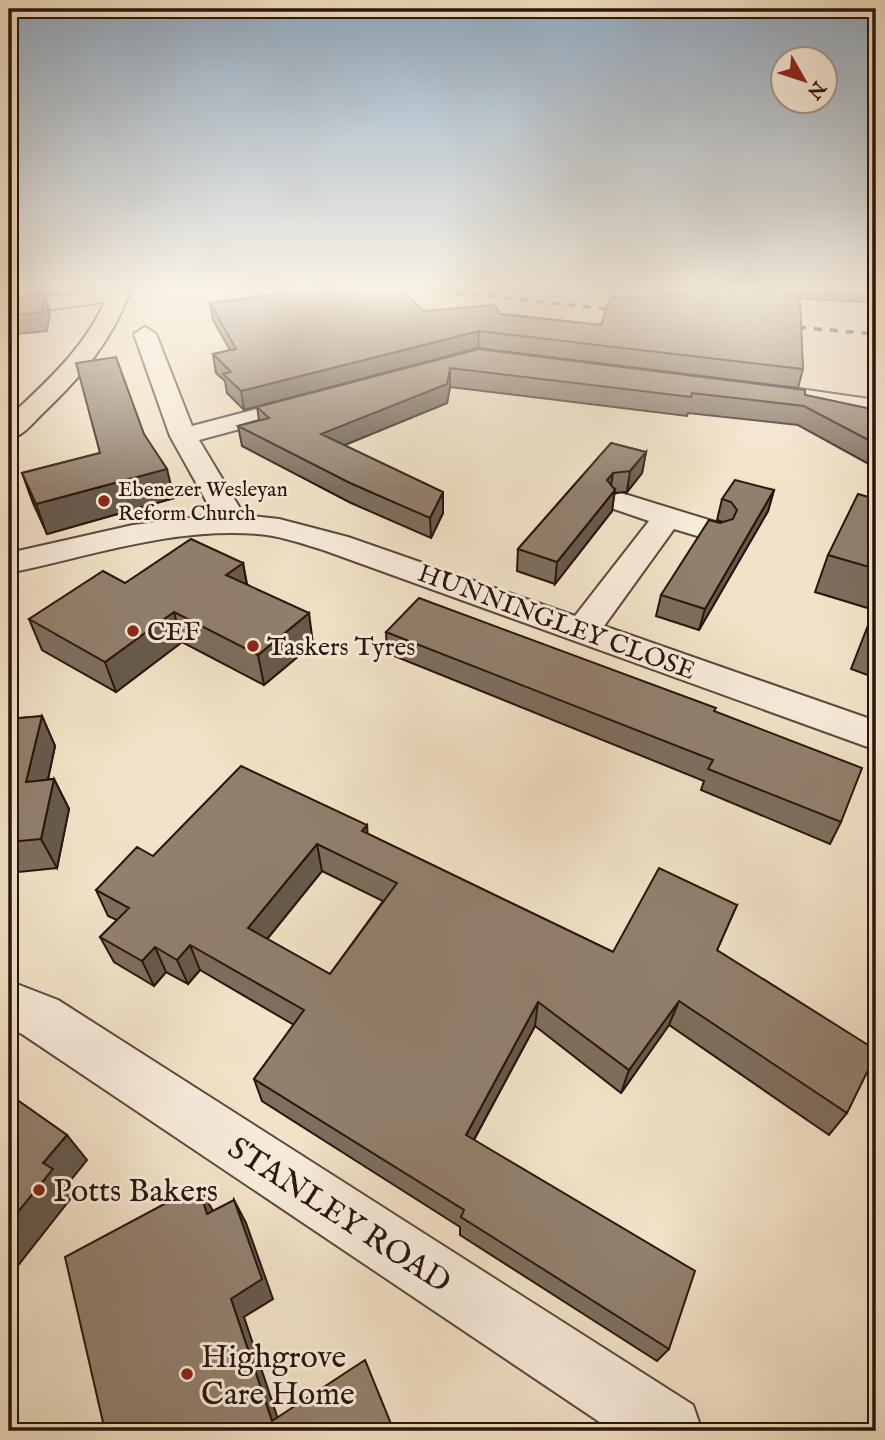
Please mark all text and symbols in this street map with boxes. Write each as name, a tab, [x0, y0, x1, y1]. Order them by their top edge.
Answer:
north arrow	[770, 46, 840, 116]
text: N	[801, 75, 831, 104]
place label: Ebenezer Wesleyan Reform Church	[118, 477, 288, 528]
marker: Ebenezer Wesleyan Reform Church	[96, 493, 112, 509]
street label: HUNNINGLEY CLOSE	[413, 557, 700, 688]
place label: CEF	[147, 616, 200, 649]
marker: CEF	[125, 623, 141, 639]
place label: Taskers Tyres	[267, 631, 415, 664]
marker: Taskers Tyres	[245, 638, 261, 654]
street label: STANLEY ROAD	[219, 1129, 458, 1304]
place label: Potts Bakers	[53, 1172, 218, 1213]
marker: Potts Bakers	[31, 1182, 47, 1198]
place label: Highgrove Care Home	[201, 1338, 355, 1416]
marker: Highgrove Care Home	[179, 1366, 195, 1382]

